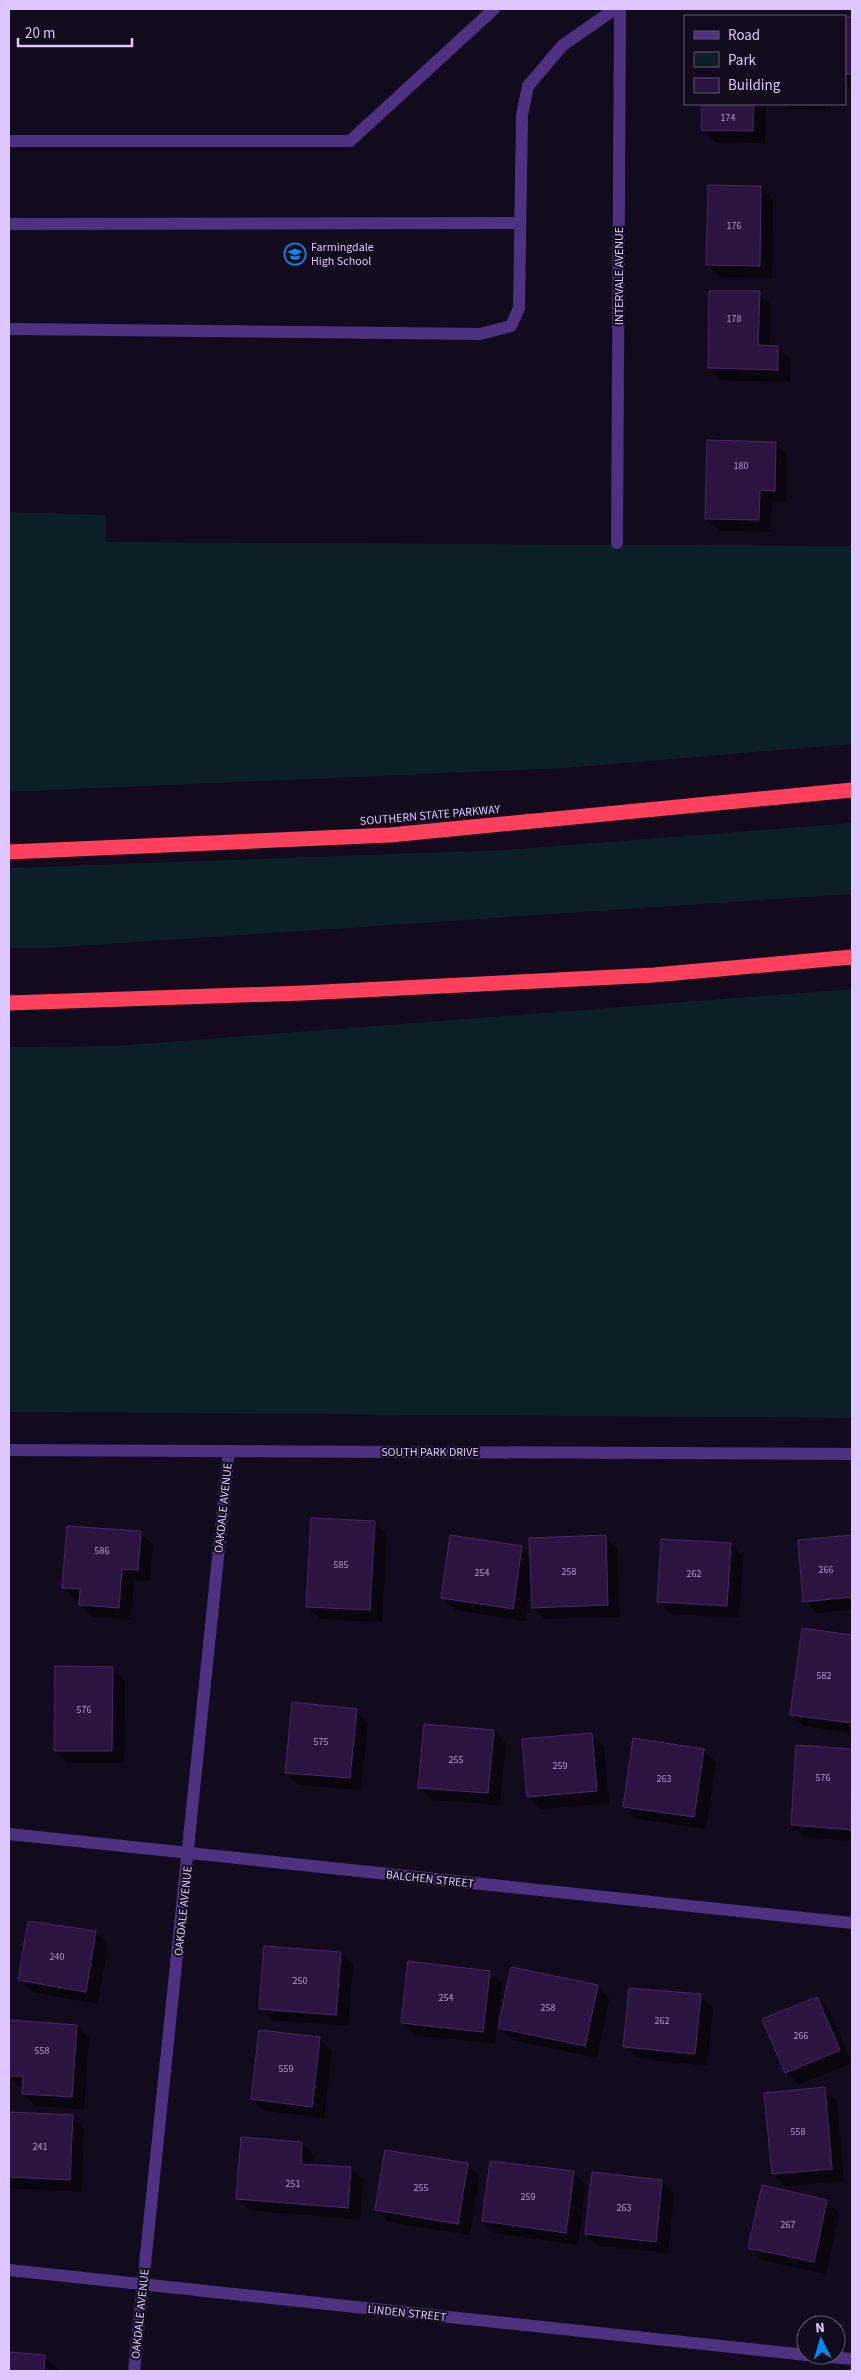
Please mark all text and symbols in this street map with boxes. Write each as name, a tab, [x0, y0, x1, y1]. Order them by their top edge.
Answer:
scale bar	[18, 15, 131, 47]
legend	[684, 15, 846, 105]
text: 20 m	[25, 23, 55, 44]
text: Road	[728, 25, 760, 46]
text: Park	[728, 50, 757, 71]
text: Building	[728, 75, 781, 96]
house number: 174	[721, 111, 735, 125]
house number: 176	[727, 219, 741, 233]
street label: INTERVALE AVENUE	[611, 227, 628, 325]
place label: Farmingdale High School	[311, 239, 374, 270]
school or university icon: Farmingdale High School	[283, 242, 307, 266]
house number: 178	[727, 312, 741, 326]
house number: 180	[734, 459, 748, 473]
street label: SOUTHERN STATE PARKWAY	[359, 801, 501, 830]
street label: SOUTH PARK DRIVE	[381, 1444, 479, 1461]
street label: OAKDALE AVENUE	[210, 1462, 237, 1554]
house number: 586	[95, 1544, 109, 1558]
house number: 585	[334, 1558, 348, 1572]
house number: 266	[819, 1563, 833, 1577]
house number: 258	[562, 1565, 576, 1579]
house number: 254	[475, 1566, 489, 1580]
house number: 262	[687, 1567, 701, 1581]
house number: 582	[817, 1669, 831, 1683]
house number: 576	[77, 1703, 91, 1717]
house number: 575	[314, 1735, 328, 1749]
house number: 255	[449, 1753, 463, 1767]
house number: 259	[553, 1759, 567, 1773]
house number: 576	[816, 1771, 830, 1785]
house number: 263	[657, 1772, 671, 1786]
street label: OAKDALE AVENUE	[170, 1865, 197, 1957]
street label: BALCHEN STREET	[385, 1866, 476, 1893]
house number: 240	[50, 1950, 64, 1964]
house number: 250	[293, 1974, 307, 1988]
house number: 254	[439, 1991, 453, 2005]
house number: 258	[541, 2001, 555, 2015]
house number: 262	[655, 2014, 669, 2028]
house number: 266	[794, 2029, 808, 2043]
house number: 558	[35, 2044, 49, 2058]
house number: 559	[279, 2062, 293, 2076]
house number: 558	[791, 2125, 805, 2139]
house number: 241	[33, 2140, 47, 2154]
house number: 251	[286, 2177, 300, 2191]
house number: 255	[414, 2181, 428, 2195]
house number: 259	[521, 2190, 535, 2204]
house number: 263	[617, 2201, 631, 2215]
house number: 267	[781, 2218, 795, 2232]
street label: OAKDALE AVENUE	[127, 2268, 154, 2360]
street label: LINDEN STREET	[367, 2301, 448, 2326]
north arrow	[796, 2315, 846, 2365]
text: N	[814, 2318, 825, 2338]

